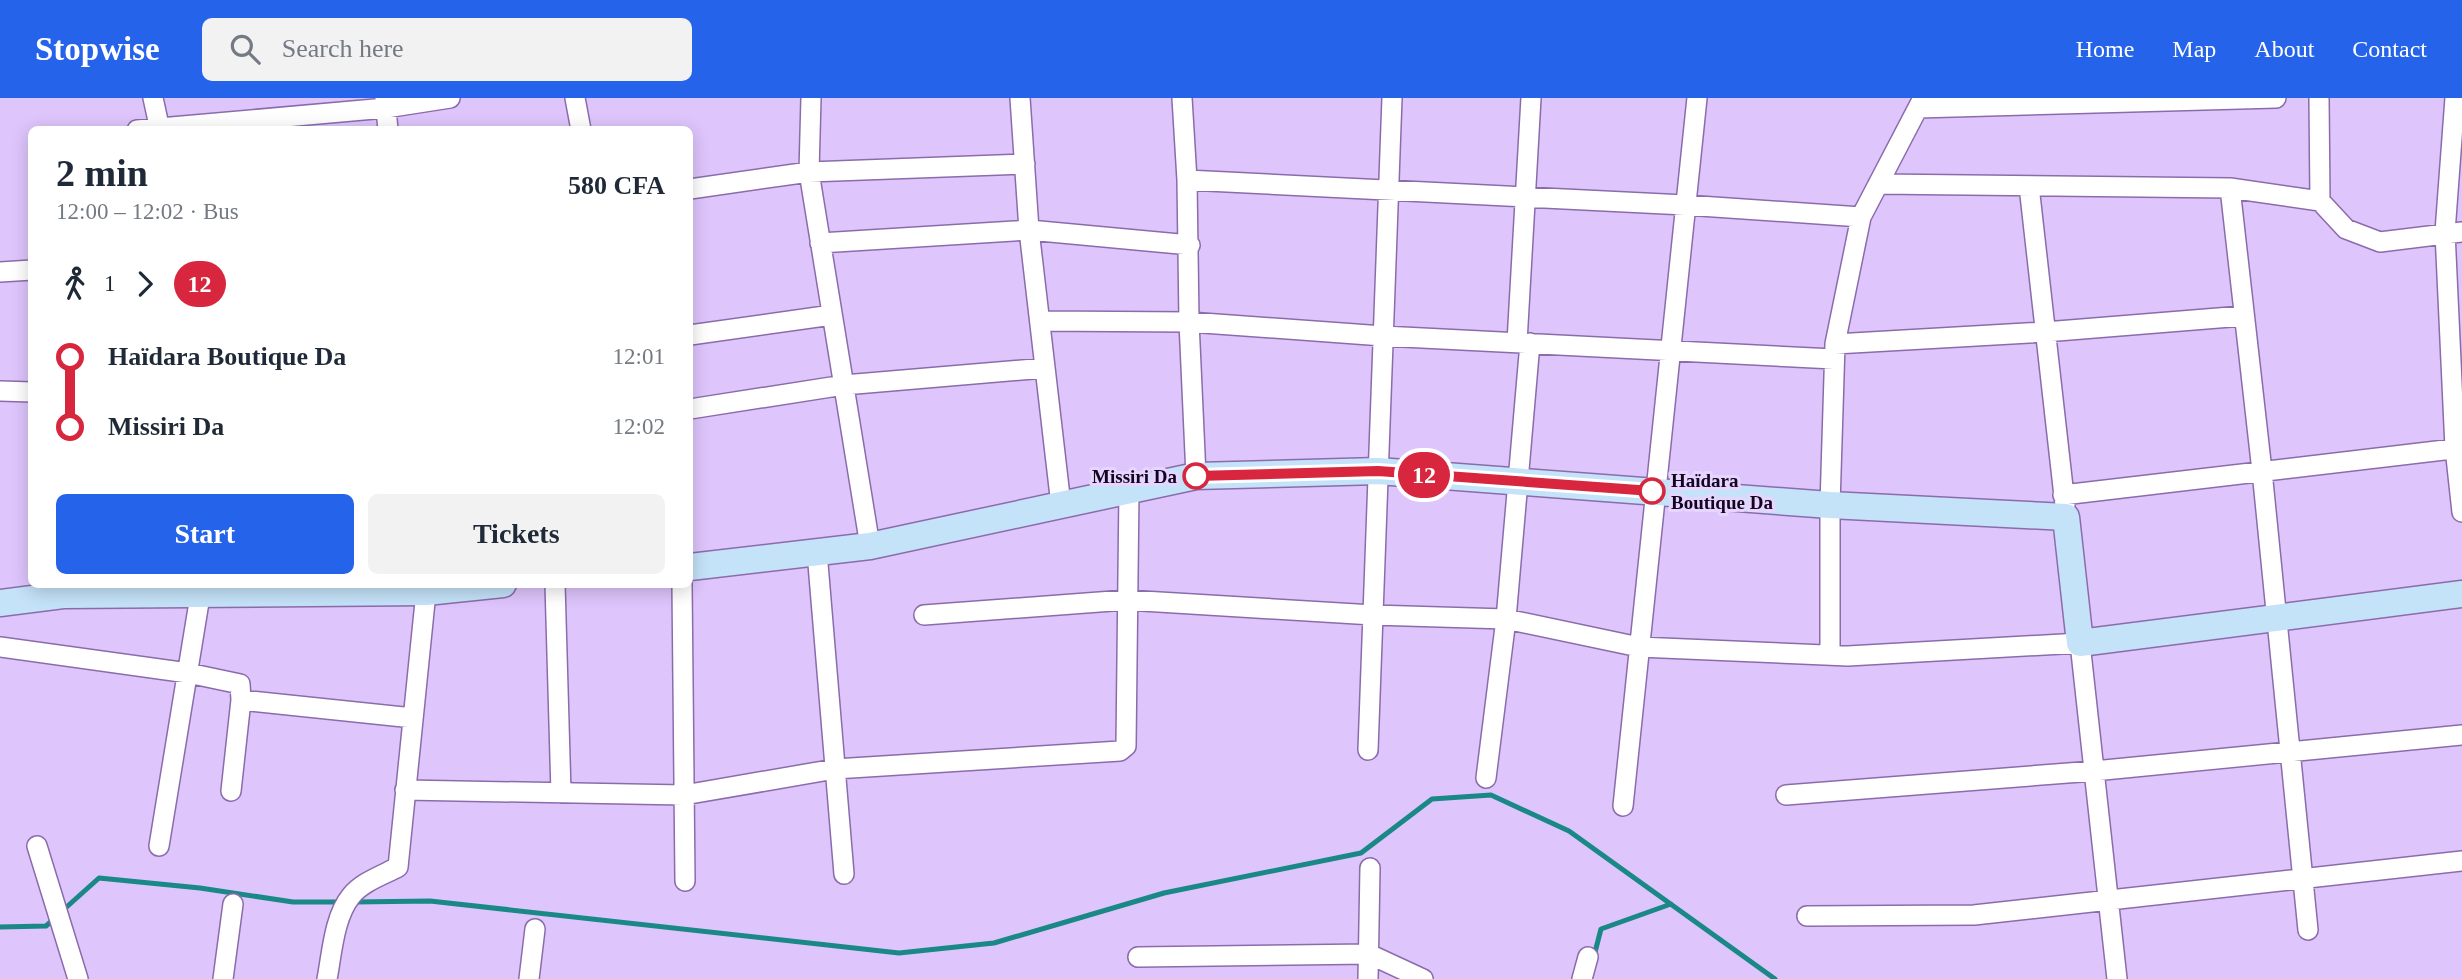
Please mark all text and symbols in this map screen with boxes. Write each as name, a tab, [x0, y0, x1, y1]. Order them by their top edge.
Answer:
search box	[202, 18, 692, 81]
icon: search	[226, 30, 264, 68]
text: Stopwise	[35, 31, 160, 67]
text: Search here	[282, 34, 404, 63]
text: Home	[2076, 36, 2134, 62]
text: Map	[2172, 36, 2216, 62]
text: About	[2254, 36, 2314, 62]
text: Contact	[2352, 36, 2427, 62]
text: 2 min	[56, 152, 148, 194]
text: 580 CFA	[568, 171, 665, 200]
text: 12:00 – 12:02 · Bus	[56, 199, 239, 224]
icon: walk	[56, 265, 94, 303]
icon: forward	[126, 265, 164, 303]
text: 1	[104, 271, 116, 296]
text: 12	[188, 271, 212, 297]
text: Haïdara Boutique Da	[108, 342, 346, 371]
text: 12:01	[613, 344, 665, 369]
text: Missiri Da	[108, 412, 224, 441]
text: 12:02	[613, 414, 665, 439]
line badge: 12	[1392, 452, 1456, 498]
text: 12	[1412, 462, 1436, 488]
marker: Missiri Da	[1183, 463, 1209, 489]
place label: Missiri Da	[1092, 466, 1177, 487]
place label: Haïdara Boutique Da	[1671, 470, 1773, 513]
marker: Haïdara Boutique Da	[1639, 478, 1665, 504]
button: Start	[56, 494, 354, 574]
button: Tickets	[368, 494, 665, 574]

